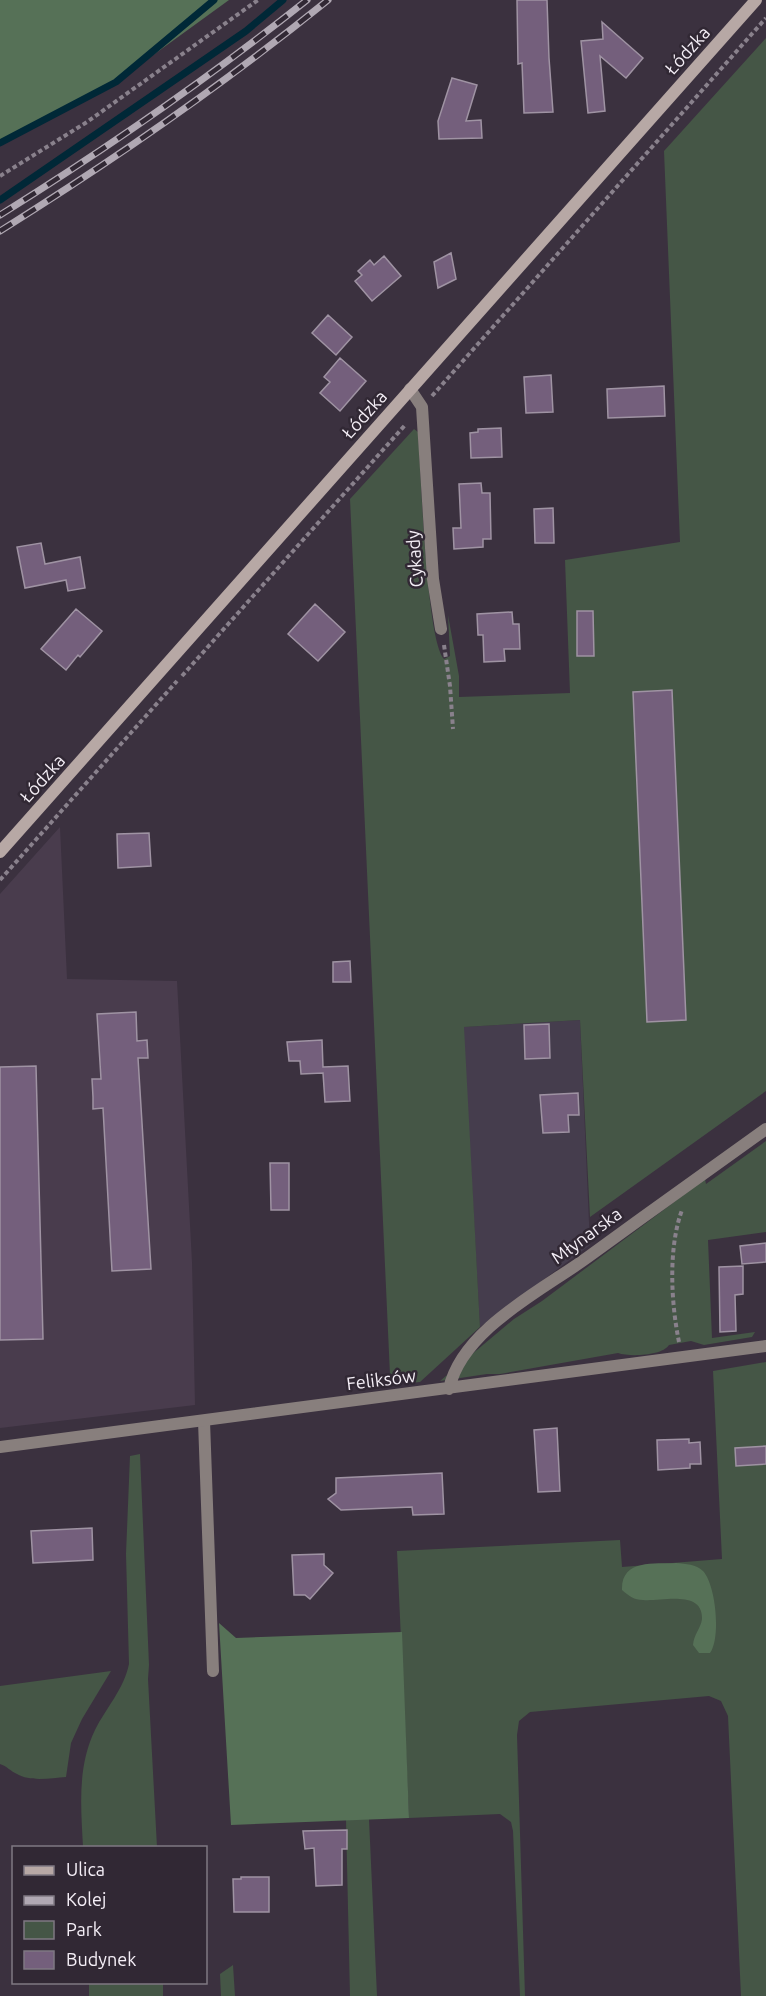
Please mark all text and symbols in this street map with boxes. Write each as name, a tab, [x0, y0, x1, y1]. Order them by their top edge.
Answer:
street label: Łódzka	[660, 22, 714, 78]
street label: Łódzka	[337, 386, 391, 442]
street label: Cykady	[402, 529, 426, 588]
street label: Łódzka	[15, 750, 69, 806]
street label: Młynarska	[547, 1203, 625, 1267]
street label: Feliksów	[345, 1365, 417, 1393]
legend	[12, 1846, 207, 1984]
text: Ulica	[66, 1859, 105, 1879]
text: Kolej	[66, 1889, 106, 1909]
text: Park	[66, 1919, 102, 1939]
text: Budynek	[66, 1949, 136, 1969]

